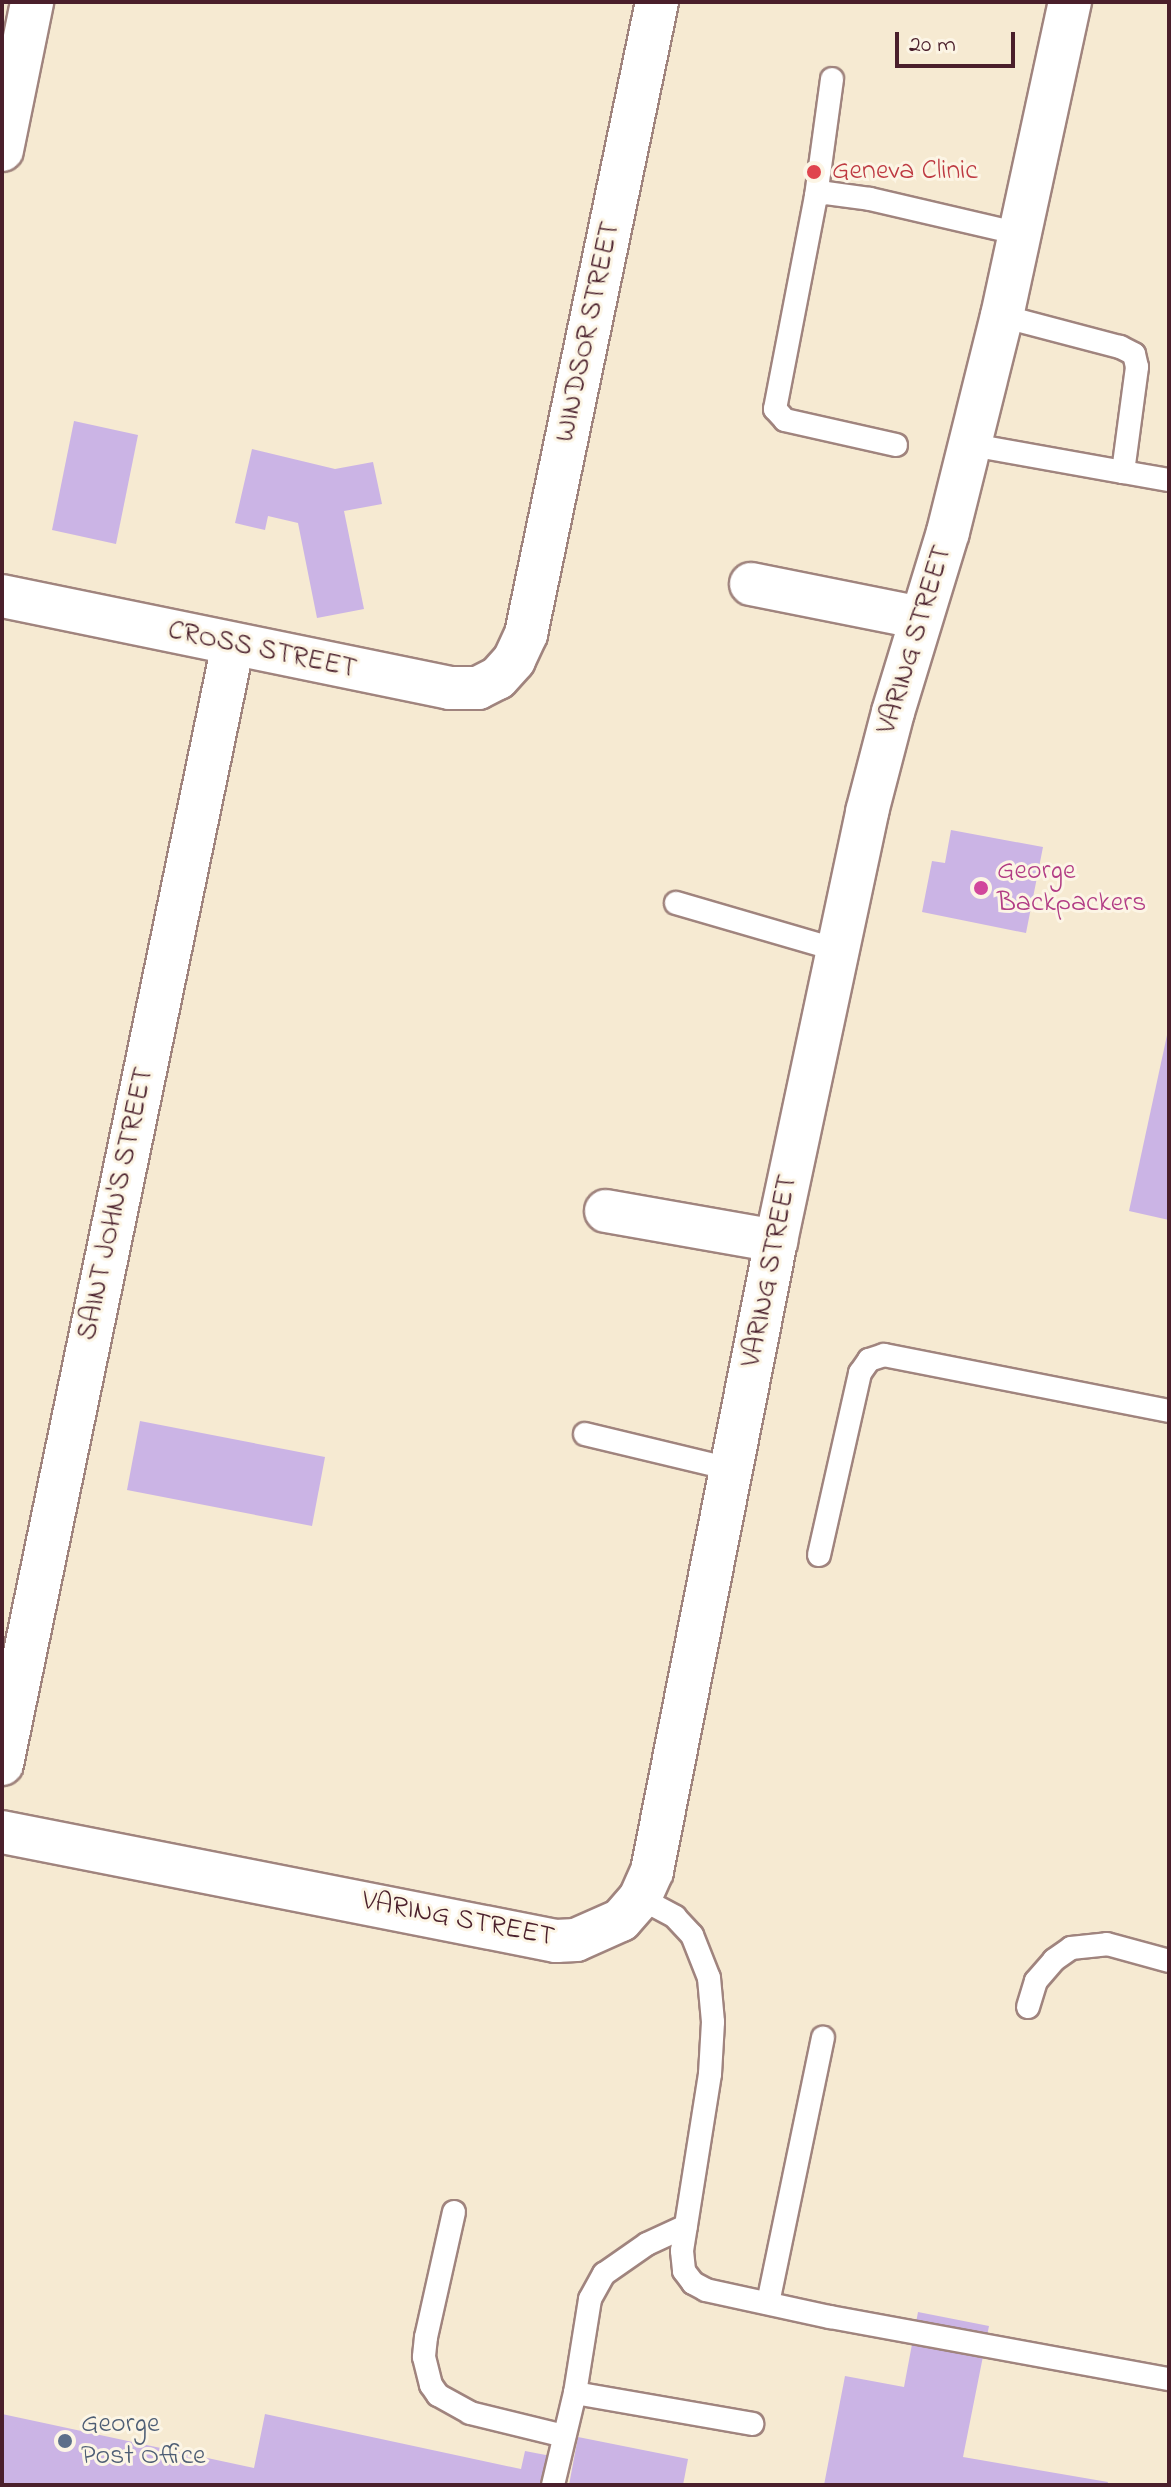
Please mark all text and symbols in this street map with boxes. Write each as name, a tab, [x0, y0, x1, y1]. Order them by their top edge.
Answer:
scale bar	[899, 16, 1019, 66]
text: 20 m	[909, 28, 956, 63]
place label: Geneva Clinic	[832, 155, 978, 189]
marker: Geneva Clinic	[803, 161, 825, 183]
street label: WINDSOR STREET	[549, 219, 629, 445]
street label: VARING STREET	[871, 542, 961, 738]
street label: CROSS STREET	[165, 615, 359, 687]
place label: George Backpackers	[997, 855, 1146, 921]
marker: George Backpackers	[972, 879, 990, 897]
street label: SAINT JOHN'S STREET	[72, 1064, 162, 1344]
street label: VARING STREET	[736, 1172, 806, 1370]
street label: VARING STREET	[359, 1885, 557, 1955]
place label: George Post Office	[81, 2408, 206, 2474]
marker: George Post Office	[56, 2432, 74, 2450]

